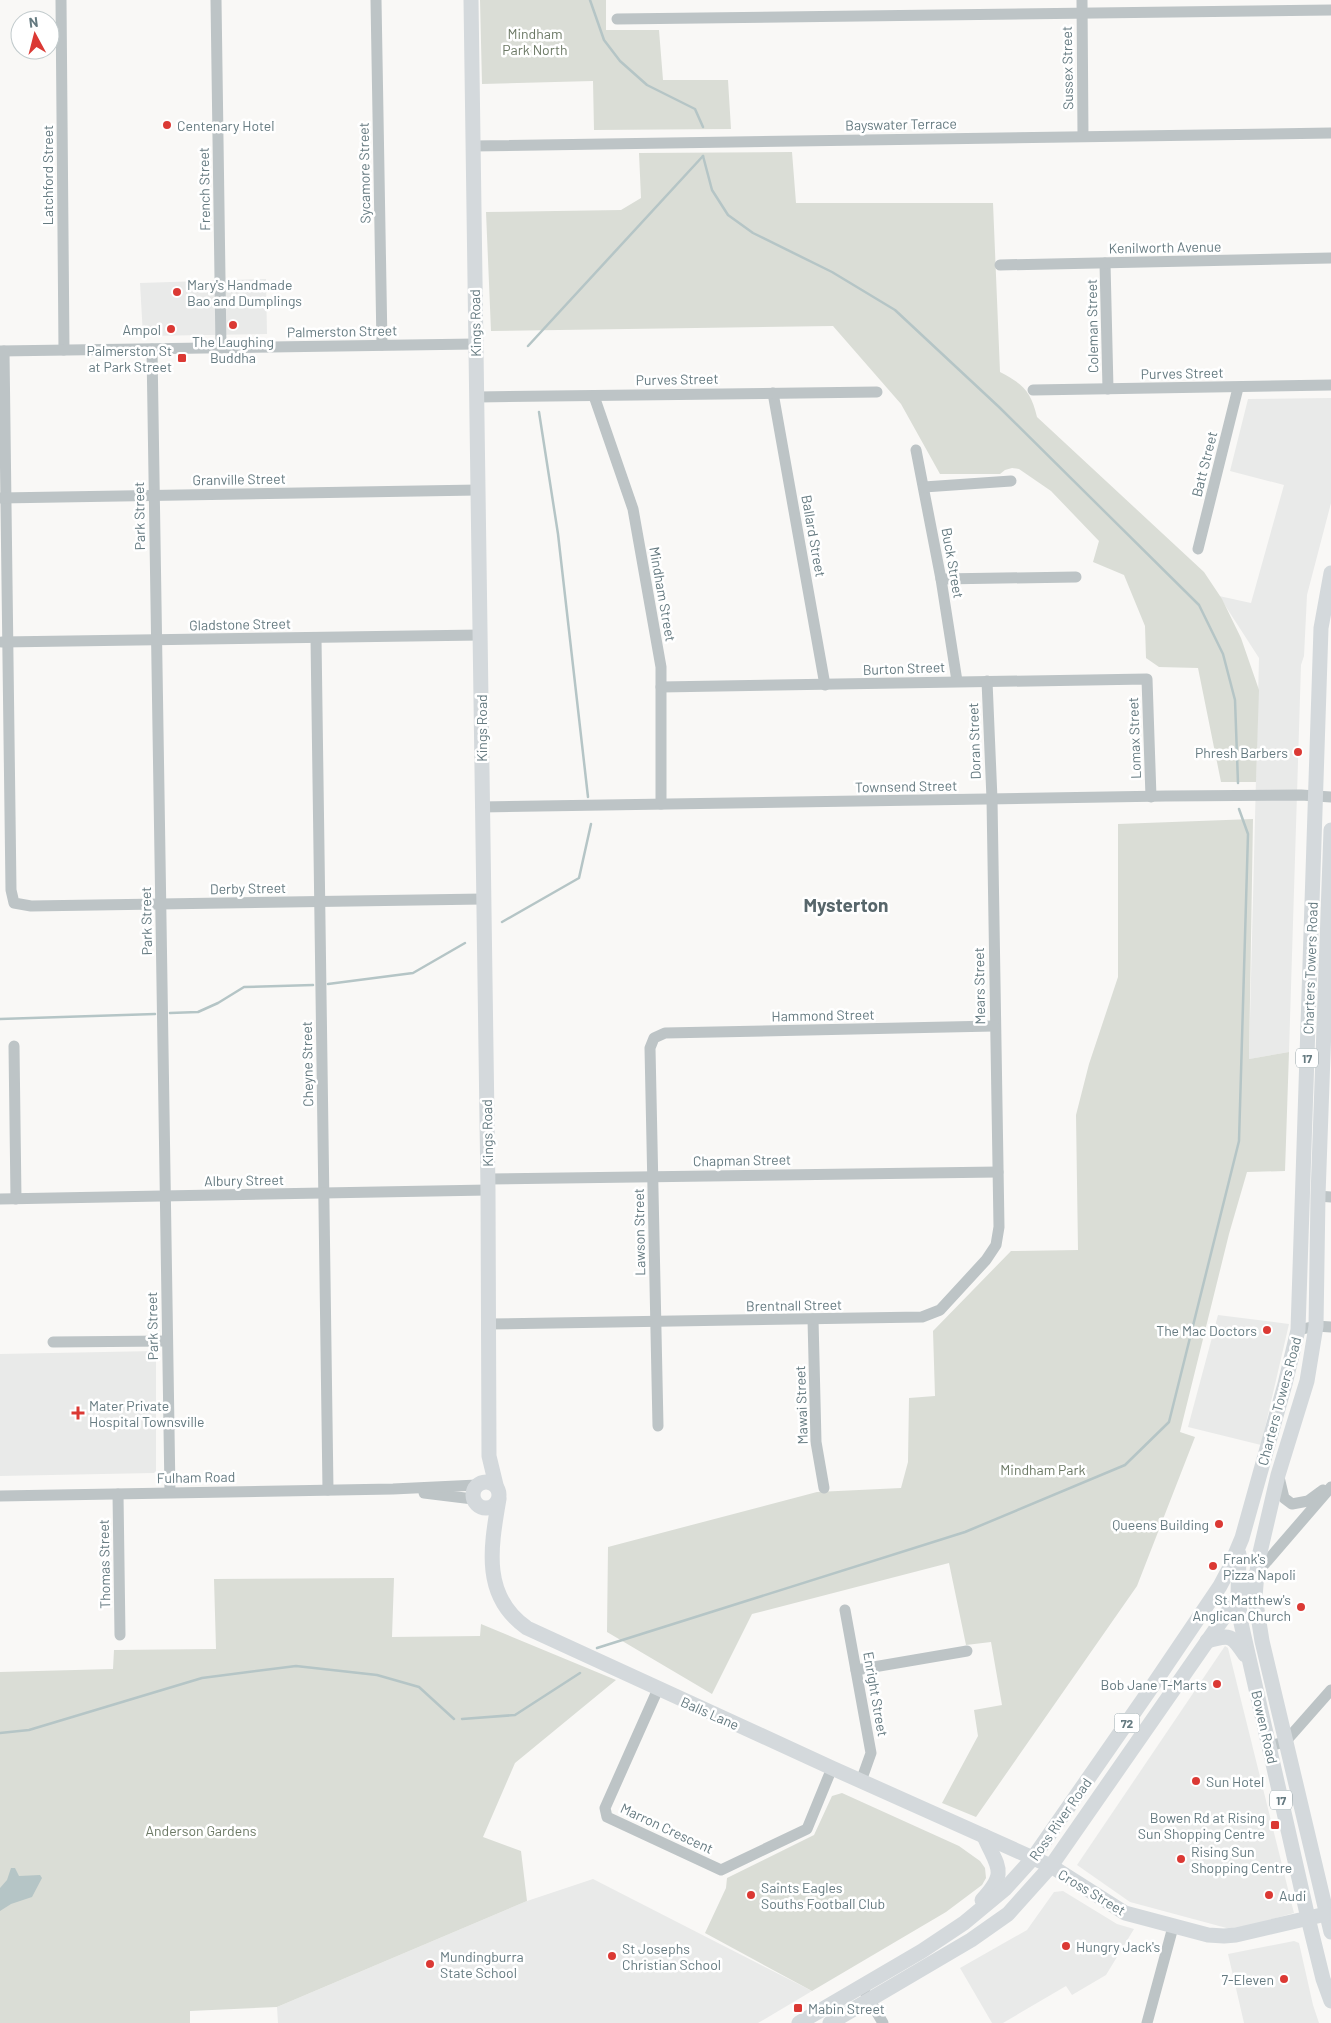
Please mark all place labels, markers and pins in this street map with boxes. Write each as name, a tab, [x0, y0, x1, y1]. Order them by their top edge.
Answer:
place label: Centenary Hotel	[177, 117, 275, 134]
marker: Centenary Hotel	[161, 119, 173, 131]
place label: Mary's Handmade Bao and Dumplings	[187, 276, 302, 309]
marker: Mary's Handmade Bao and Dumplings	[171, 286, 183, 298]
marker: The Laughing Buddha	[227, 319, 239, 331]
place label: Ampol	[122, 321, 161, 338]
marker: Ampol	[165, 323, 177, 335]
place label: The Laughing Buddha	[192, 333, 274, 366]
place label: Palmerston St at Park Street	[87, 342, 172, 375]
marker: Palmerston St at Park Street	[176, 352, 188, 364]
place label: Phresh Barbers	[1195, 744, 1288, 761]
marker: Phresh Barbers	[1292, 746, 1304, 758]
place label: The Mac Doctors	[1156, 1322, 1257, 1339]
marker: The Mac Doctors	[1261, 1324, 1273, 1336]
place label: Mater Private Hospital Townsville	[89, 1397, 205, 1430]
marker: Mater Private Hospital Townsville	[71, 1406, 85, 1420]
place label: Queens Building	[1112, 1516, 1209, 1533]
marker: Queens Building	[1213, 1518, 1225, 1530]
place label: Frank's Pizza Napoli	[1223, 1550, 1296, 1583]
marker: Frank's Pizza Napoli	[1207, 1560, 1219, 1572]
place label: St Matthew's Anglican Church	[1192, 1591, 1291, 1624]
marker: St Matthew's Anglican Church	[1295, 1601, 1307, 1613]
place label: Bob Jane T-Marts	[1100, 1676, 1207, 1693]
marker: Bob Jane T-Marts	[1211, 1678, 1223, 1690]
place label: Sun Hotel	[1206, 1773, 1264, 1790]
marker: Sun Hotel	[1190, 1775, 1202, 1787]
place label: Bowen Rd at Rising Sun Shopping Centre	[1138, 1809, 1265, 1842]
marker: Bowen Rd at Rising Sun Shopping Centre	[1269, 1819, 1281, 1831]
place label: Rising Sun Shopping Centre	[1191, 1843, 1292, 1876]
marker: Rising Sun Shopping Centre	[1175, 1853, 1187, 1865]
place label: Saints Eagles Souths Football Club	[761, 1879, 885, 1912]
place label: Audi	[1279, 1887, 1306, 1904]
marker: Saints Eagles Souths Football Club	[745, 1889, 757, 1901]
marker: Audi	[1263, 1889, 1275, 1901]
place label: Hungry Jack's	[1076, 1938, 1160, 1955]
place label: St Josephs Christian School	[622, 1940, 721, 1973]
marker: Hungry Jack's	[1060, 1940, 1072, 1952]
place label: Mundingburra State School	[440, 1948, 524, 1981]
marker: St Josephs Christian School	[606, 1950, 618, 1962]
marker: Mundingburra State School	[424, 1958, 436, 1970]
place label: 7-Eleven	[1221, 1971, 1274, 1988]
marker: 7-Eleven	[1278, 1973, 1290, 1985]
place label: Mabin Street	[808, 2000, 885, 2017]
marker: Mabin Street	[792, 2002, 804, 2014]

